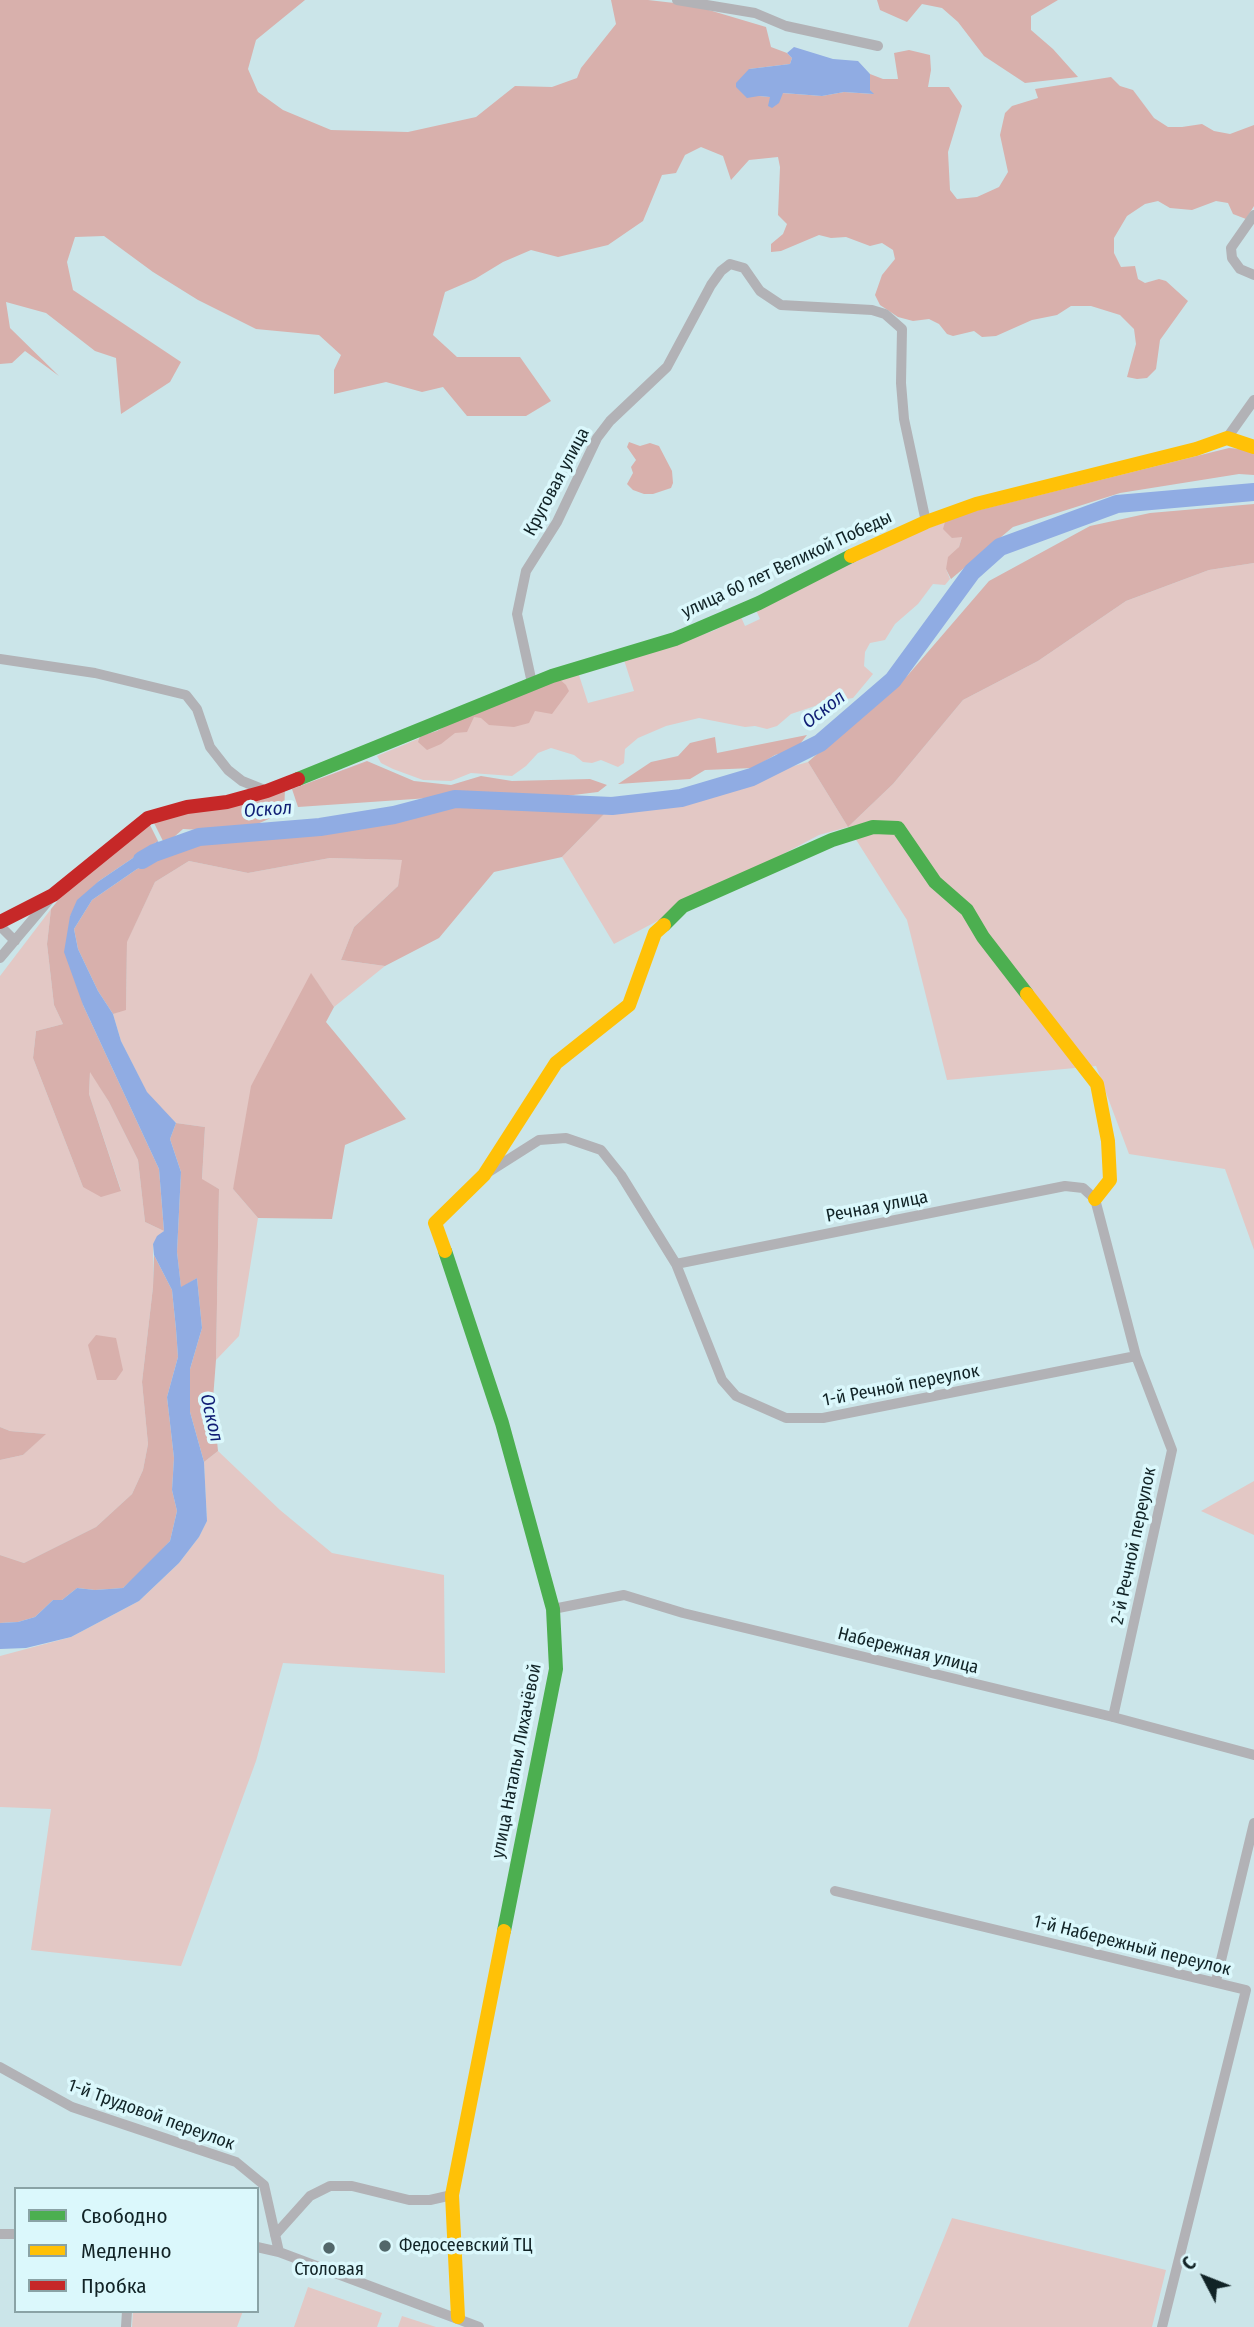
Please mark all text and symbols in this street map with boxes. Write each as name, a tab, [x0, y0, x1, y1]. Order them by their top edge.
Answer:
street label: Круговая улица	[520, 424, 594, 540]
street label: улица 60 лет Великой Победы	[678, 507, 896, 623]
water label: Оскол	[798, 686, 850, 734]
water label: Оскол	[243, 797, 293, 823]
street label: Речная улица	[824, 1187, 930, 1227]
street label: 1-й Речной переулок	[821, 1360, 981, 1412]
water label: Оскол	[194, 1392, 228, 1444]
street label: 2-й Речной переулок	[1107, 1466, 1161, 1626]
street label: Набережная улица	[835, 1623, 981, 1679]
street label: улица Натальи Лихачёвой	[487, 1662, 547, 1860]
street label: 1-й Набережный переулок	[1031, 1911, 1233, 1981]
street label: 1-й Трудовой переулок	[65, 2075, 237, 2155]
legend	[14, 2187, 259, 2313]
text: Свободно	[81, 2203, 167, 2229]
place label: Федосеевский ТЦ	[399, 2235, 533, 2257]
text: Медленно	[81, 2238, 171, 2264]
marker: Федосеевский ТЦ	[377, 2238, 393, 2254]
marker: Столовая	[321, 2240, 337, 2256]
north arrow	[1170, 2243, 1240, 2313]
text: С	[1177, 2252, 1201, 2275]
place label: Столовая	[294, 2259, 364, 2281]
text: Пробка	[81, 2273, 147, 2299]

